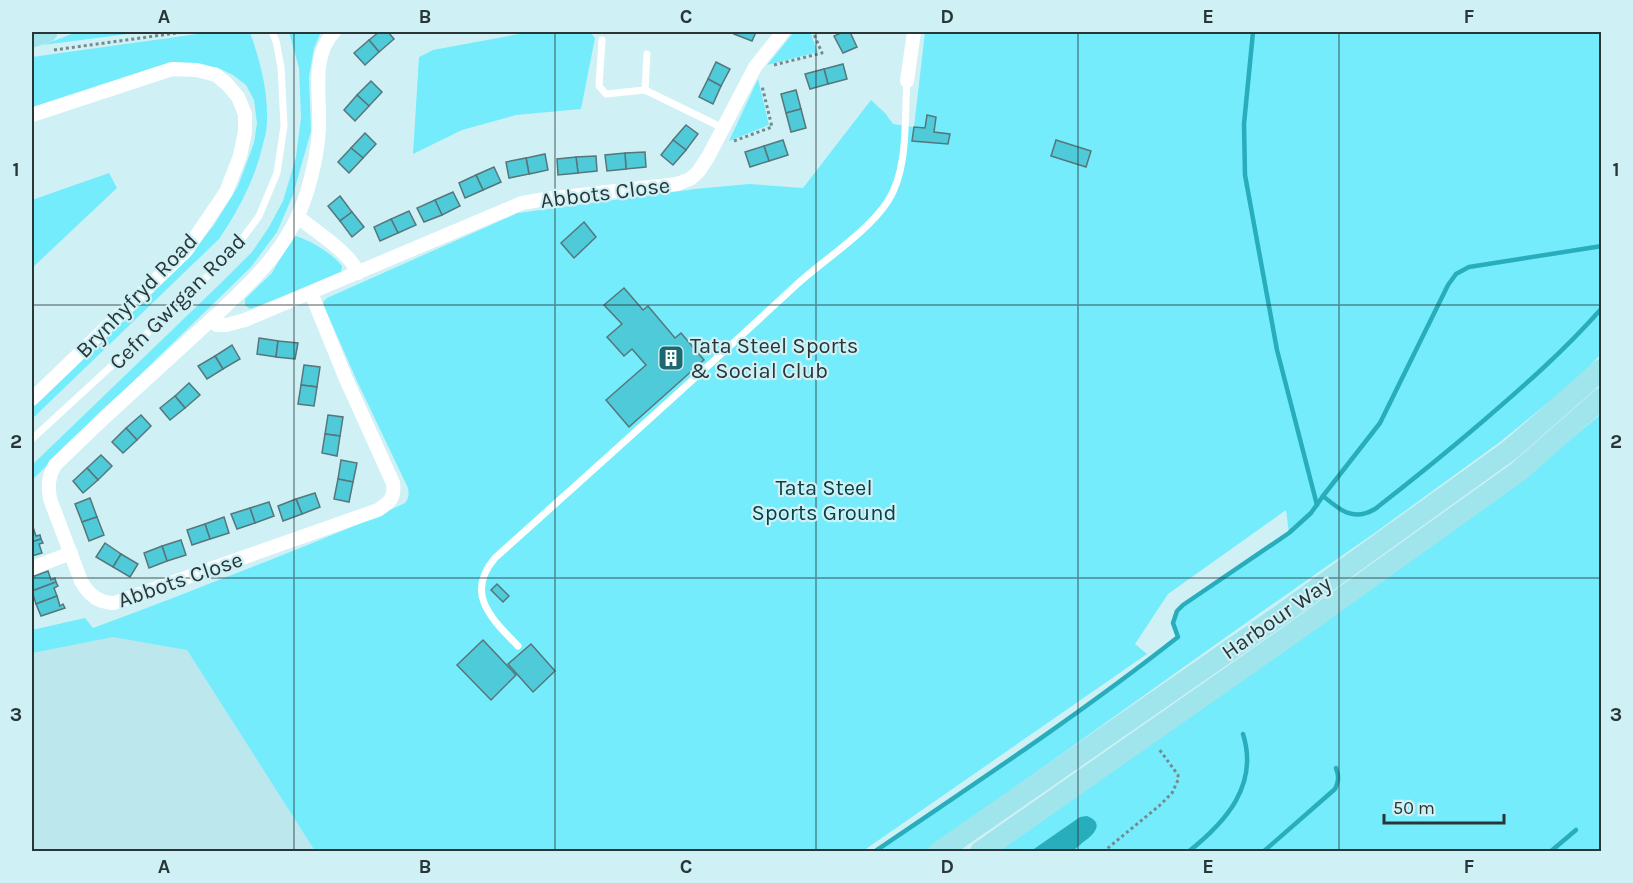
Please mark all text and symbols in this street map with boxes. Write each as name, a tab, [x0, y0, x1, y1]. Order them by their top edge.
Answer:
text: A	[158, 5, 171, 28]
text: B	[419, 5, 431, 28]
text: C	[680, 5, 692, 28]
text: D	[940, 5, 954, 28]
text: E	[1202, 5, 1214, 28]
text: F	[1464, 5, 1475, 28]
text: 1	[12, 158, 20, 181]
text: 1	[1612, 158, 1620, 181]
street label: Abbots Close	[539, 172, 671, 214]
street label: Brynhyfryd Road	[71, 228, 203, 363]
street label: Cefn Gwrgan Road	[104, 228, 251, 375]
place label: Tata Steel Sports & Social Club	[690, 333, 858, 384]
building icon: Tata Steel Sports & Social Club	[656, 343, 686, 373]
text: 2	[10, 430, 22, 453]
text: 2	[1610, 430, 1622, 453]
park label: Tata Steel Sports Ground	[752, 475, 896, 526]
street label: Abbots Close	[114, 546, 246, 613]
street label: Harbour Way	[1217, 571, 1336, 665]
text: 3	[10, 703, 22, 726]
text: 3	[1610, 703, 1622, 726]
scale bar	[1384, 787, 1504, 825]
text: 50 m	[1393, 797, 1435, 819]
text: A	[158, 855, 171, 878]
text: B	[419, 855, 431, 878]
text: C	[680, 855, 692, 878]
text: D	[940, 855, 954, 878]
text: E	[1202, 855, 1214, 878]
text: F	[1464, 855, 1475, 878]

